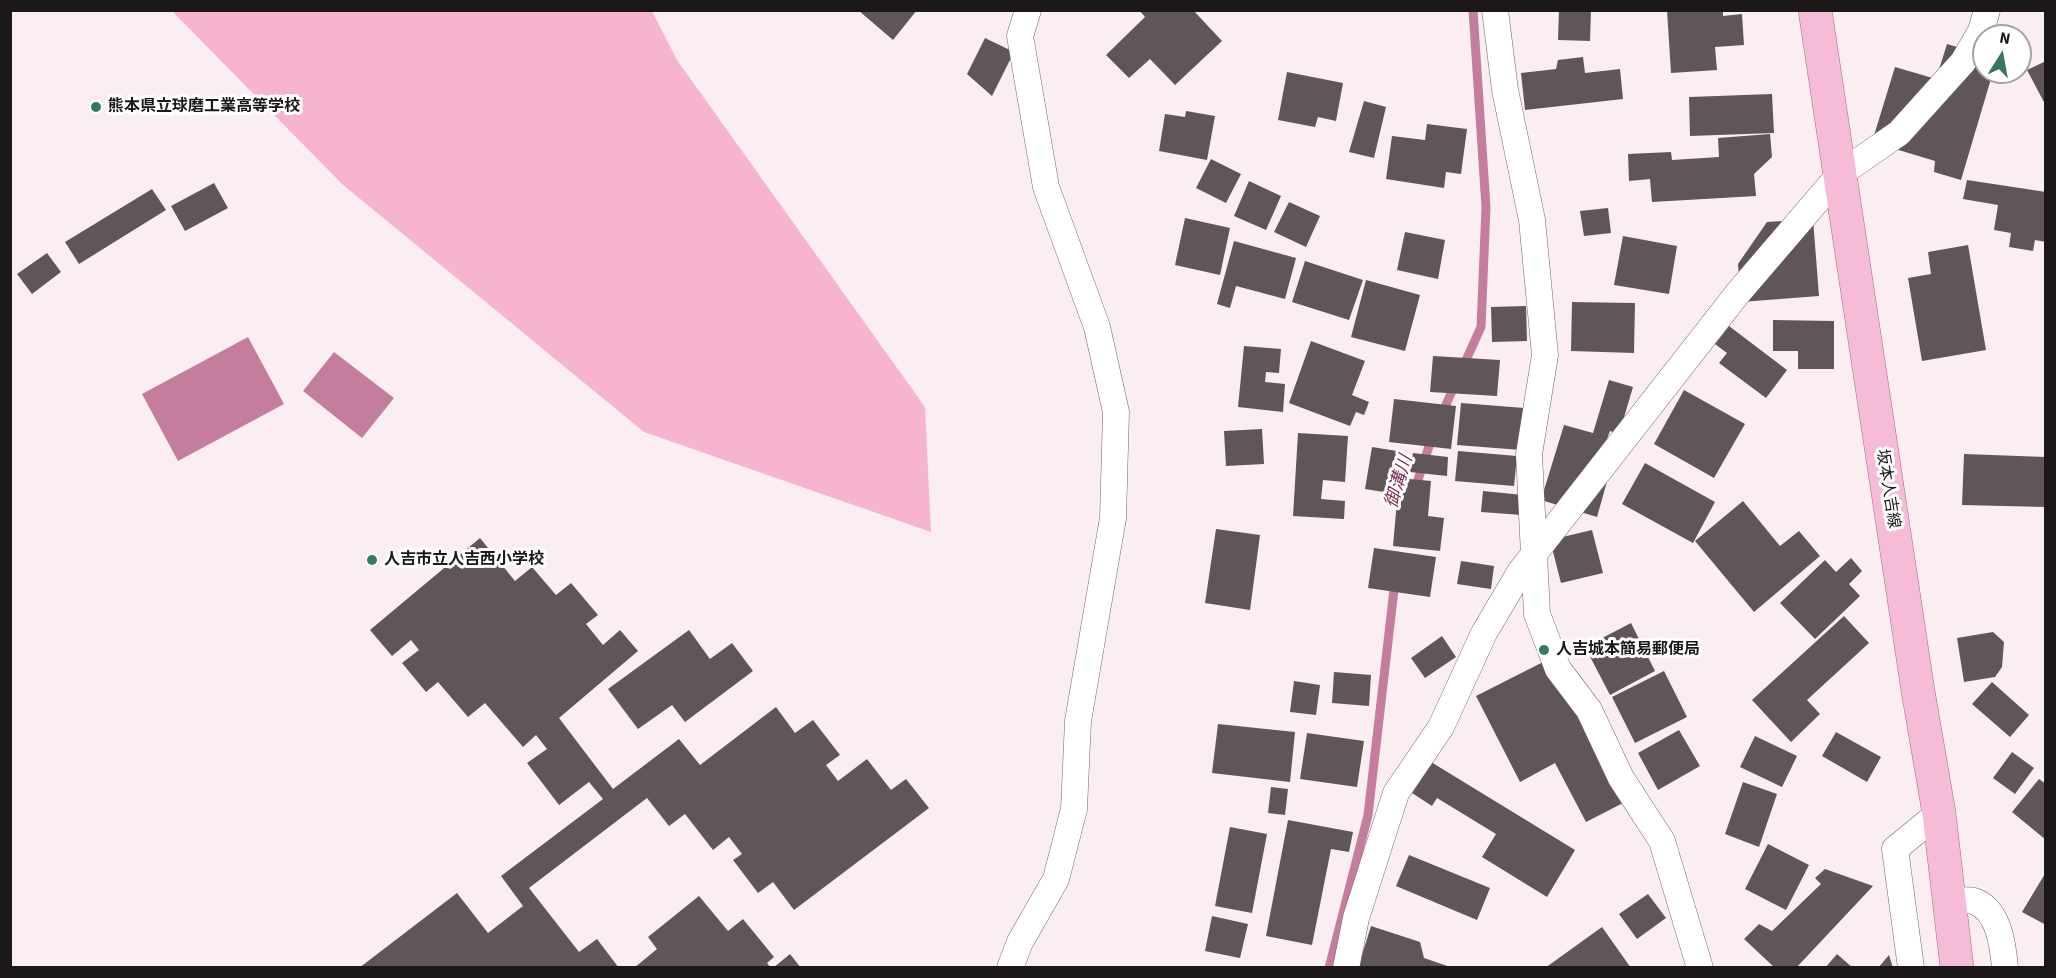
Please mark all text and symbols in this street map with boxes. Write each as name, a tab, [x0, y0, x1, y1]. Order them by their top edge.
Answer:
north arrow	[1972, 24, 2032, 84]
text: N	[1998, 26, 2012, 50]
place label: 熊本県立球磨工業高等学校	[108, 97, 300, 117]
marker: 熊本県立球磨工業高等学校	[89, 100, 103, 114]
street label: 坂本人吉線	[1871, 448, 1903, 530]
water label: 御溝川	[1382, 453, 1418, 511]
place label: 人吉市立人吉西小学校	[384, 550, 544, 570]
marker: 人吉市立人吉西小学校	[365, 553, 379, 567]
place label: 人吉城本簡易郵便局	[1556, 640, 1700, 660]
marker: 人吉城本簡易郵便局	[1537, 643, 1551, 657]

